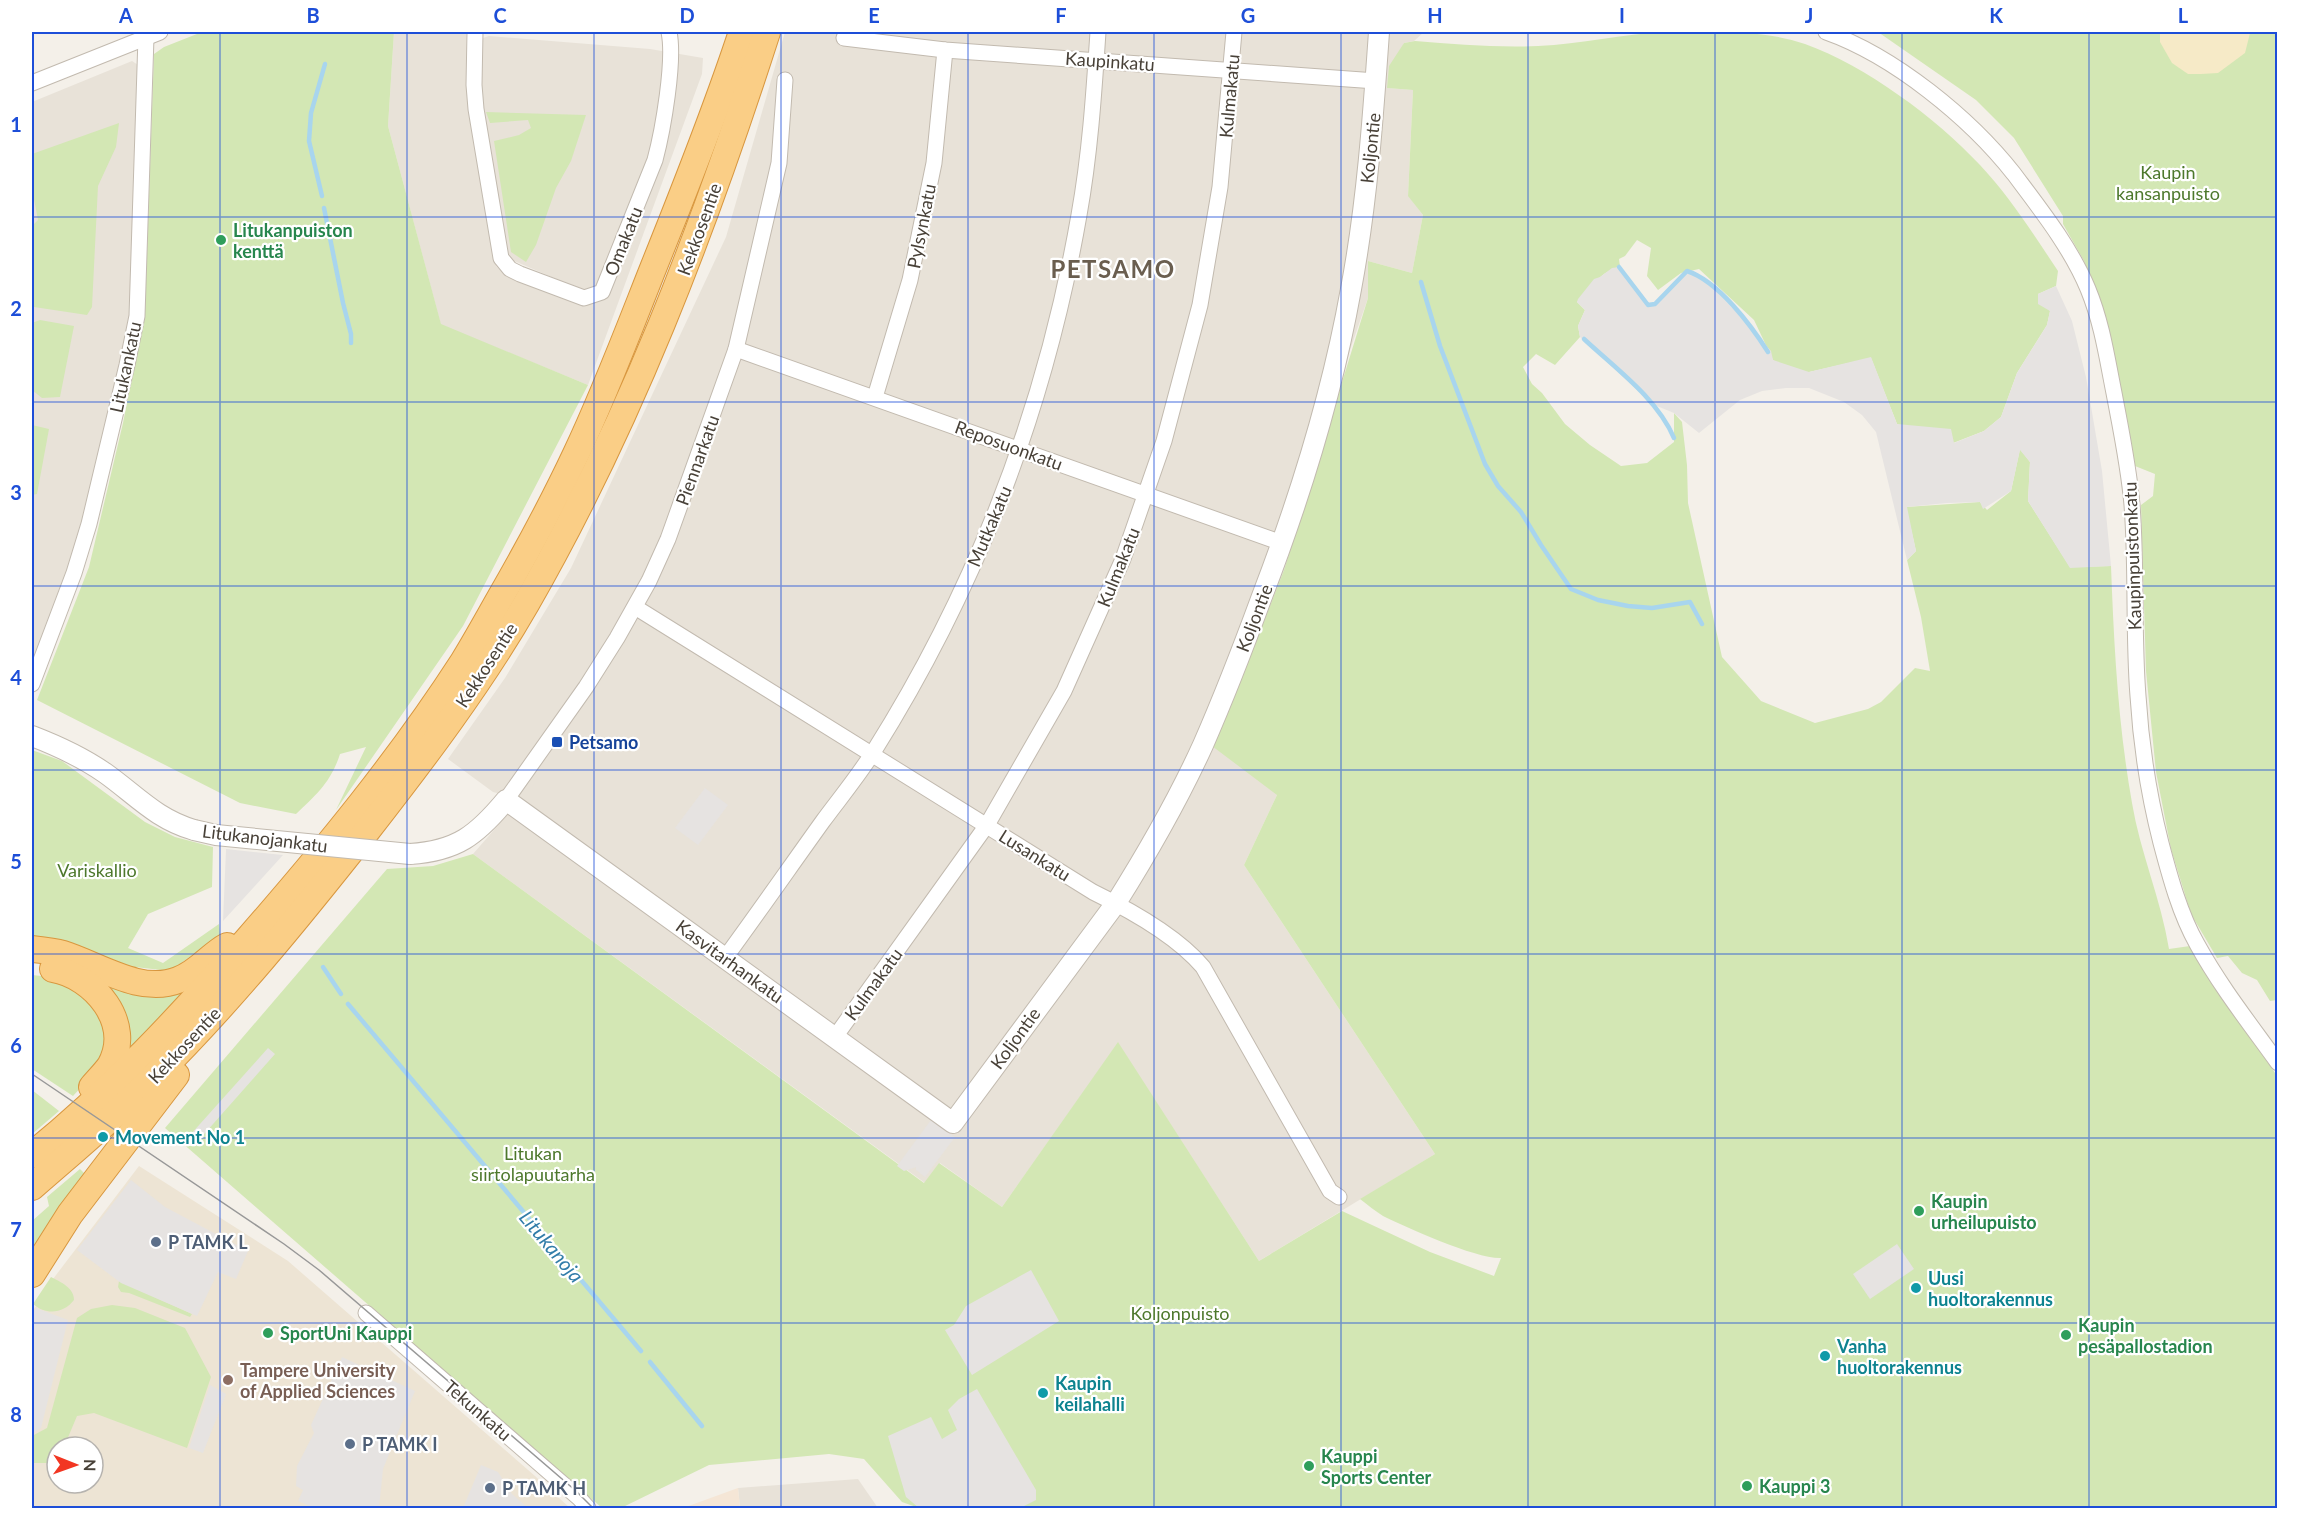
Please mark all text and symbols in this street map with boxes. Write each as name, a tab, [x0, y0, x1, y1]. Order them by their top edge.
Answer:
text: A	[118, 3, 133, 27]
text: B	[306, 3, 320, 27]
text: C	[493, 3, 507, 27]
text: D	[679, 3, 695, 27]
text: E	[868, 3, 880, 27]
text: F	[1055, 3, 1067, 27]
text: G	[1241, 3, 1255, 27]
text: H	[1427, 3, 1443, 27]
text: I	[1619, 3, 1625, 27]
text: J	[1805, 3, 1813, 27]
text: K	[1989, 3, 2003, 27]
text: L	[2178, 3, 2189, 27]
street label: Kaupinkatu	[1064, 47, 1156, 75]
street label: Kulmakatu	[1214, 53, 1244, 139]
text: 1	[10, 112, 22, 136]
street label: Koljontie	[1355, 112, 1385, 184]
park label: Kaupin kansanpuisto	[2116, 161, 2220, 204]
street label: Kekkosentie	[672, 180, 726, 278]
street label: Pylsynkatu	[902, 182, 940, 270]
street label: Omakatu	[599, 203, 647, 279]
place label: Litukanpuiston kenttä	[233, 219, 353, 262]
marker: Litukanpuiston kenttä	[214, 233, 228, 247]
district label: PETSAMO	[1050, 254, 1176, 283]
text: 2	[10, 296, 22, 320]
street label: Litukankatu	[105, 319, 145, 415]
street label: Piennarkatu	[670, 412, 724, 508]
street label: Reposuonkatu	[952, 415, 1066, 475]
text: 3	[10, 480, 22, 504]
street label: Kaupinpuistonkatu	[2118, 481, 2146, 631]
street label: Mutkakatu	[962, 482, 1016, 570]
street label: Kulmakatu	[1092, 524, 1144, 610]
street label: Koljontie	[1231, 581, 1277, 655]
street label: Kekkosentie	[450, 619, 522, 711]
text: 4	[10, 665, 22, 689]
place label: Petsamo	[569, 731, 638, 753]
marker: Petsamo	[550, 735, 564, 749]
street label: Litukanojankatu	[201, 819, 329, 857]
street label: Lusankatu	[995, 824, 1075, 886]
text: 5	[10, 849, 22, 873]
park label: Variskallio	[57, 859, 137, 881]
street label: Kasvitarhankatu	[672, 915, 788, 1007]
street label: Kulmakatu	[839, 944, 907, 1024]
street label: Kekkosentie	[143, 1002, 225, 1088]
street label: Koljontie	[985, 1003, 1045, 1073]
text: 6	[10, 1033, 22, 1057]
place label: Movement No 1	[115, 1126, 245, 1148]
marker: Movement No 1	[96, 1130, 110, 1144]
park label: Litukan siirtolapuutarha	[471, 1142, 595, 1185]
place label: Kaupin urheilupuisto	[1931, 1190, 2037, 1233]
marker: Kaupin urheilupuisto	[1912, 1204, 1926, 1218]
water label: Litukanoja	[515, 1205, 589, 1287]
text: 7	[10, 1217, 22, 1241]
place label: P TAMK L	[168, 1231, 248, 1253]
marker: P TAMK L	[149, 1235, 163, 1249]
place label: Uusi huoltorakennus	[1928, 1267, 2053, 1310]
marker: Uusi huoltorakennus	[1909, 1281, 1923, 1295]
park label: Koljonpuisto	[1130, 1302, 1230, 1324]
place label: Kaupin pesäpallostadion	[2078, 1314, 2213, 1357]
place label: SportUni Kauppi	[280, 1322, 412, 1344]
marker: SportUni Kauppi	[261, 1326, 275, 1340]
marker: Kaupin pesäpallostadion	[2059, 1328, 2073, 1342]
place label: Vanha huoltorakennus	[1836, 1335, 1962, 1378]
marker: Vanha huoltorakennus	[1818, 1349, 1832, 1363]
place label: Tampere University of Applied Sciences	[240, 1359, 396, 1402]
place label: Kaupin keilahalli	[1055, 1372, 1125, 1415]
marker: Tampere University of Applied Sciences	[221, 1373, 235, 1387]
street label: Tekunkatu	[440, 1375, 516, 1445]
marker: Kaupin keilahalli	[1036, 1386, 1050, 1400]
text: 8	[10, 1402, 22, 1426]
place label: P TAMK I	[362, 1433, 438, 1455]
north arrow	[45, 1435, 105, 1495]
marker: P TAMK I	[343, 1437, 357, 1451]
place label: Kauppi Sports Center	[1321, 1445, 1432, 1488]
text: N	[81, 1459, 100, 1472]
marker: Kauppi Sports Center	[1302, 1459, 1316, 1473]
place label: Kauppi 3	[1759, 1475, 1830, 1497]
place label: P TAMK H	[502, 1477, 586, 1499]
marker: Kauppi 3	[1740, 1479, 1754, 1493]
marker: P TAMK H	[483, 1481, 497, 1495]

